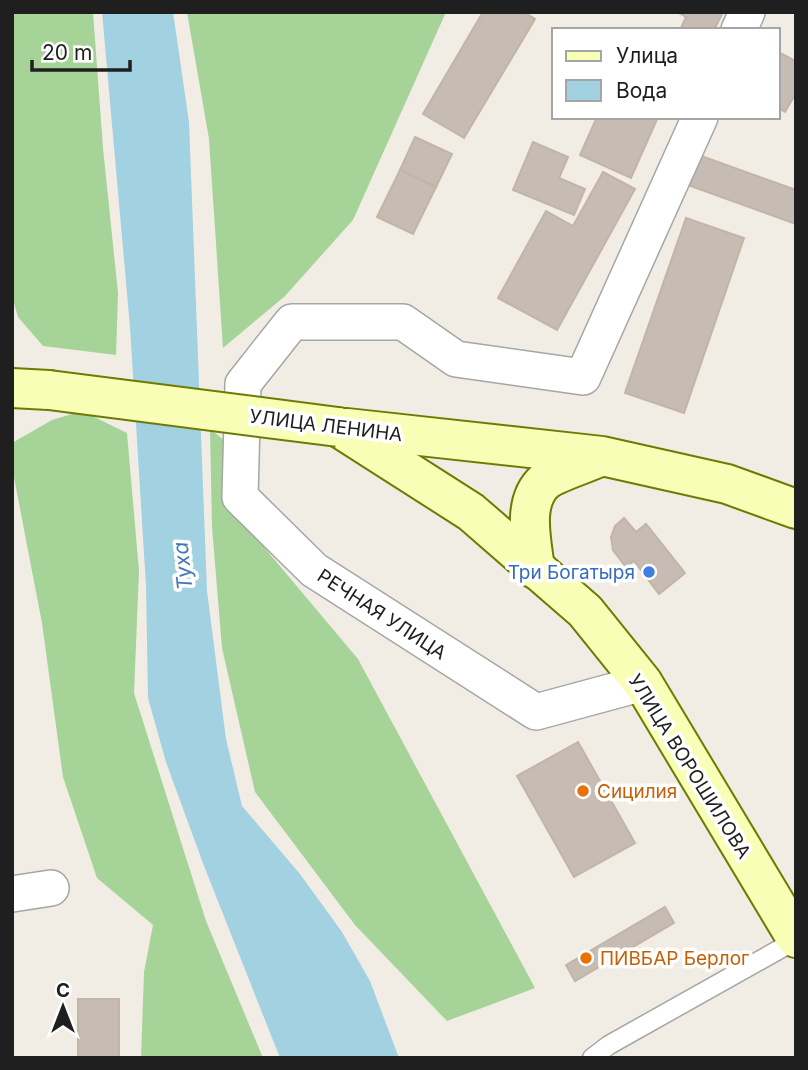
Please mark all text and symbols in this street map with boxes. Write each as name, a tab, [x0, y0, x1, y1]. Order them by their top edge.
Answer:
scale bar	[32, 28, 130, 72]
legend	[552, 28, 780, 119]
text: 20 m	[42, 40, 92, 65]
text: Улица	[616, 43, 678, 68]
text: Вода	[616, 78, 667, 103]
street label: УЛИЦА ЛЕНИНА	[248, 405, 404, 446]
water label: Туха	[168, 541, 197, 591]
place label: Три Богатыря	[508, 561, 635, 584]
street label: РЕЧНАЯ УЛИЦА	[313, 564, 450, 665]
marker: Три Богатыря	[641, 564, 657, 580]
street label: УЛИЦА ВОРОШИЛОВА	[623, 670, 756, 863]
place label: Сицилия	[597, 780, 677, 803]
marker: Сицилия	[575, 783, 591, 799]
place label: ПИВБАР Берлог	[600, 947, 749, 970]
marker: ПИВБАР Берлог	[578, 950, 594, 966]
north arrow	[28, 972, 98, 1042]
text: С	[56, 979, 70, 1002]

